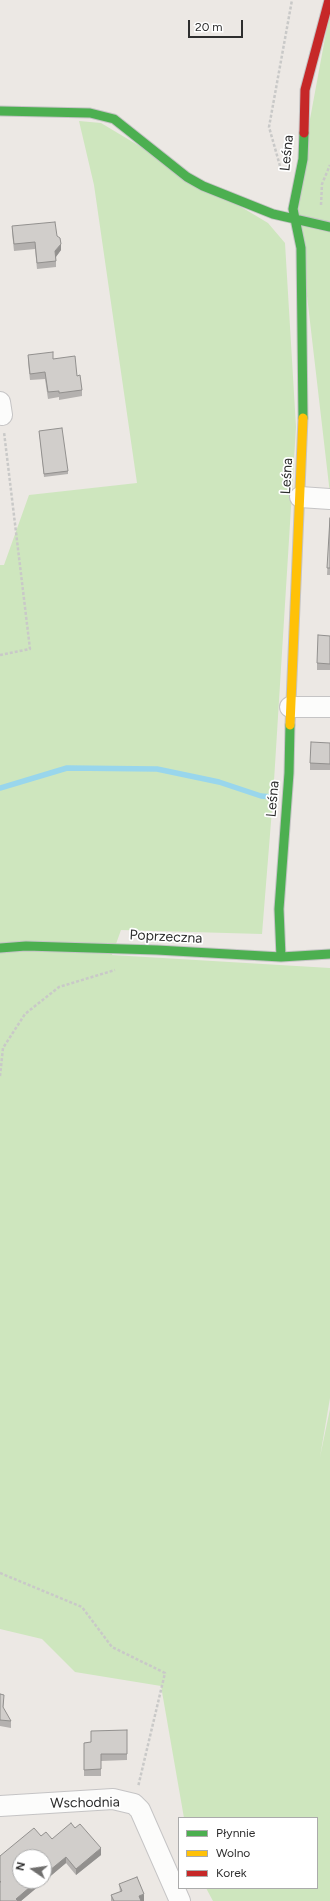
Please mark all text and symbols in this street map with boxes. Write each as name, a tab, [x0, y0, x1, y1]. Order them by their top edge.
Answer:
scale bar	[190, 12, 245, 38]
text: 20 m	[195, 20, 223, 34]
street label: Leśna	[277, 134, 297, 172]
street label: Leśna	[278, 457, 296, 495]
street label: Leśna	[263, 780, 283, 818]
street label: Poprzeczna	[129, 927, 203, 947]
street label: Wschodnia	[50, 1794, 120, 1812]
legend	[178, 1817, 318, 1889]
text: Płynnie	[216, 1826, 255, 1840]
text: Wolno	[216, 1846, 250, 1860]
north arrow	[12, 1849, 52, 1889]
text: N	[14, 1861, 28, 1872]
text: Korek	[216, 1866, 247, 1880]

